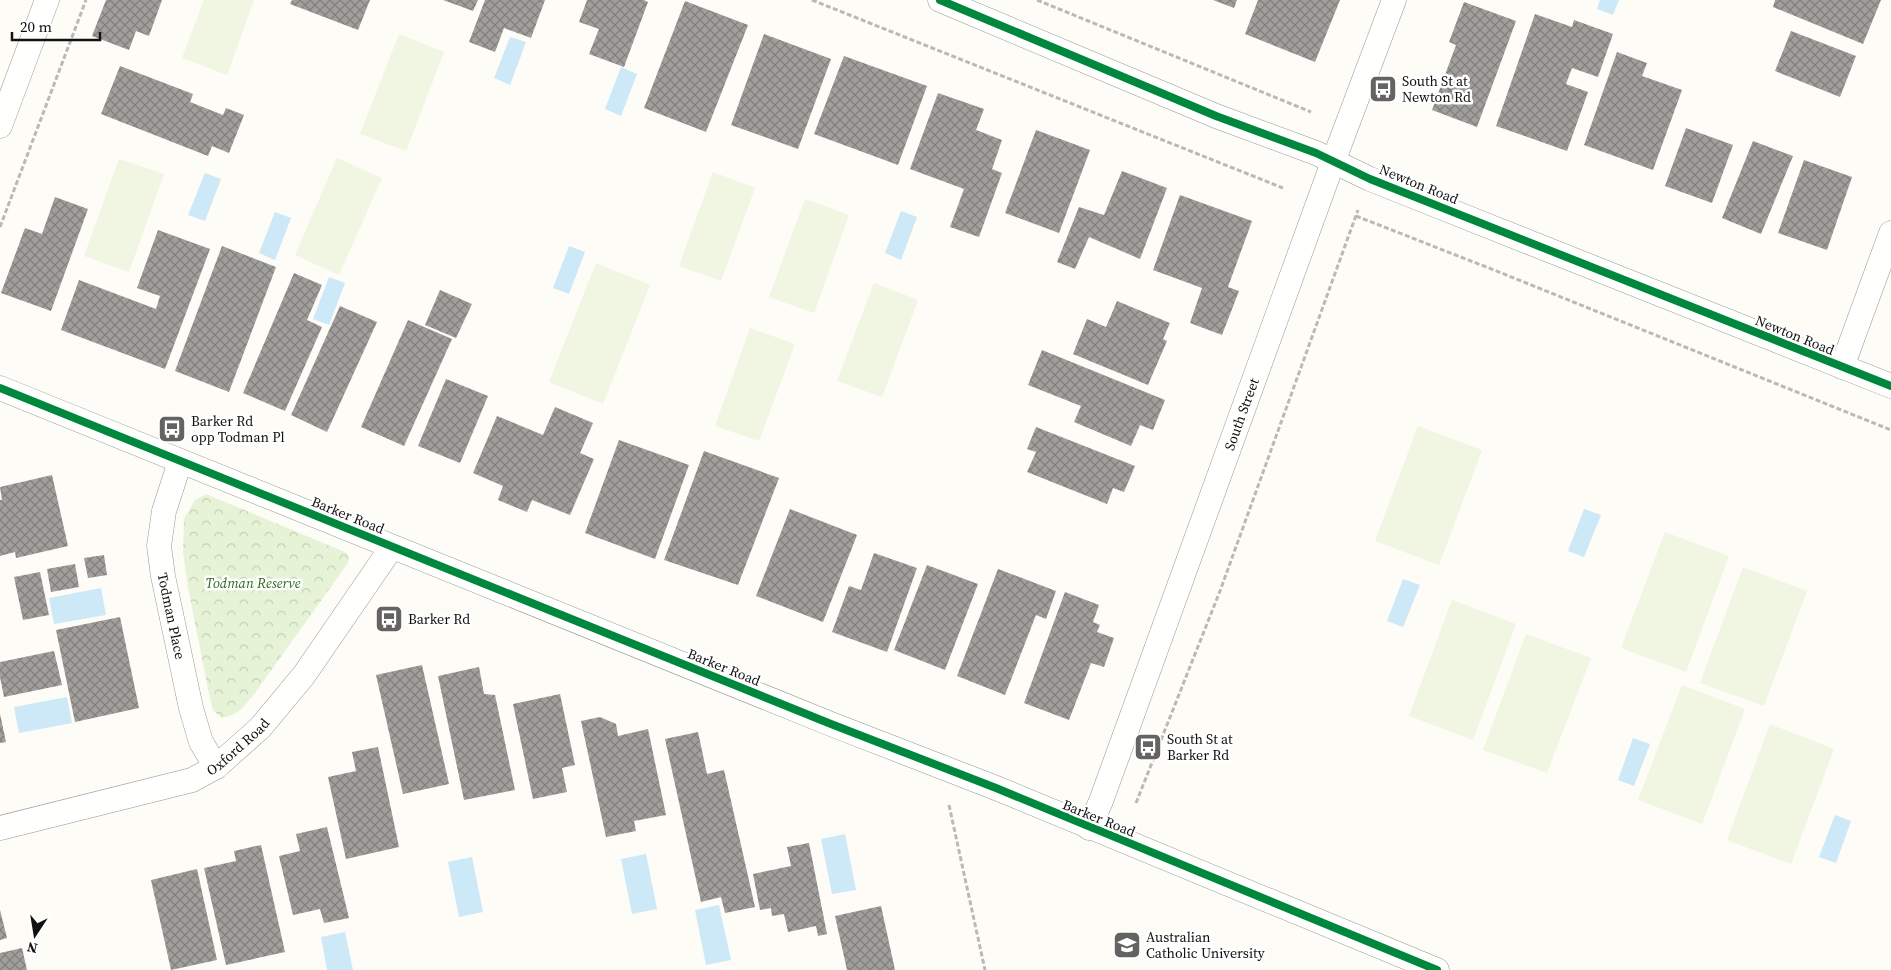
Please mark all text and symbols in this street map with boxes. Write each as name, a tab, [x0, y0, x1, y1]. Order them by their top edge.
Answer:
scale bar	[12, 10, 100, 42]
text: 20 m	[20, 16, 52, 37]
place label: South St at Newton Rd	[1402, 71, 1471, 107]
bus stop icon: South St at Newton Rd	[1368, 74, 1398, 104]
street label: Newton Road	[1376, 159, 1462, 209]
street label: Newton Road	[1752, 310, 1838, 360]
street label: South Street	[1219, 375, 1264, 453]
place label: Barker Rd opp Todman Pl	[191, 411, 285, 447]
bus stop icon: Barker Rd opp Todman Pl	[157, 414, 187, 444]
street label: Barker Road	[309, 491, 388, 539]
street label: Todman Place	[153, 571, 190, 661]
park label: Todman Reserve	[206, 573, 301, 593]
bus stop icon: Barker Rd	[374, 604, 404, 634]
place label: Barker Rd	[408, 609, 470, 629]
street label: Barker Road	[685, 643, 764, 691]
street label: Oxford Road	[203, 714, 274, 780]
place label: South St at Barker Rd	[1167, 729, 1233, 765]
bus stop icon: South St at Barker Rd	[1133, 732, 1163, 762]
street label: Barker Road	[1060, 794, 1139, 842]
north arrow	[10, 910, 60, 960]
place label: Australian Catholic University	[1146, 927, 1266, 963]
school or university icon: Australian Catholic University	[1112, 930, 1142, 960]
text: N	[25, 937, 39, 959]

